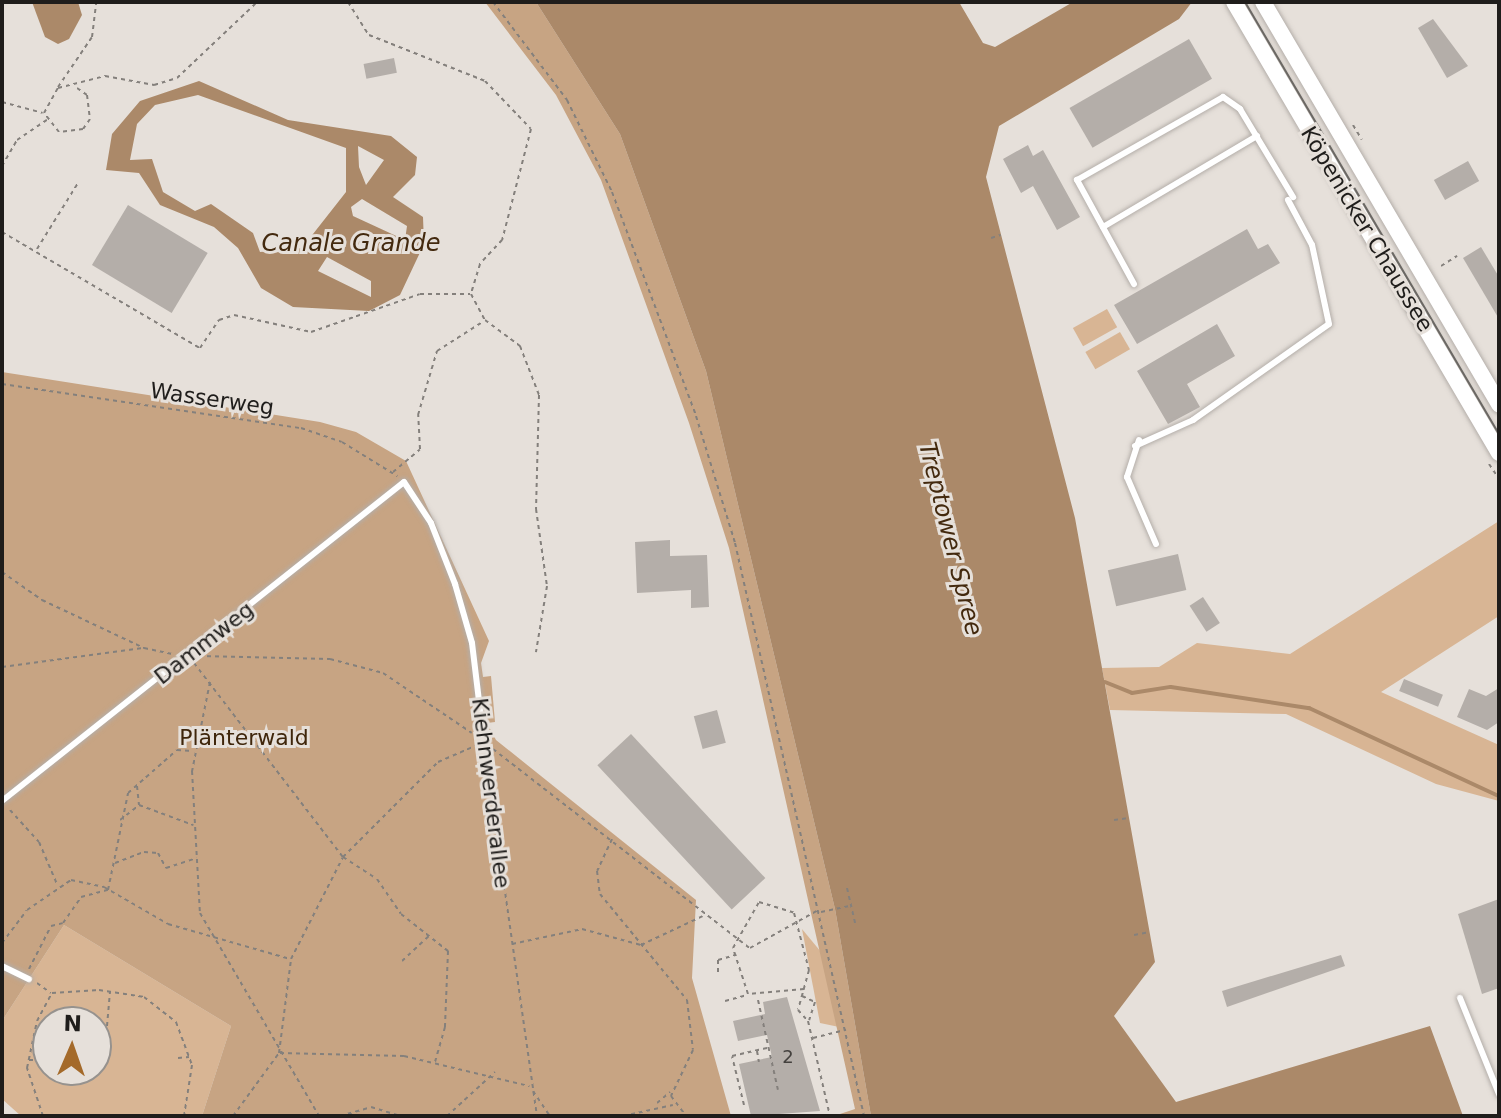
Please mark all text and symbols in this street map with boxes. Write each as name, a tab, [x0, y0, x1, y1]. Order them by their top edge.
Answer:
street label: Köpenicker Chaussee	[1295, 122, 1439, 336]
water label: Canale Grande	[262, 230, 440, 258]
street label: Wasserweg	[148, 377, 276, 421]
water label: Treptower Spree	[912, 439, 988, 639]
street label: Dammweg	[149, 596, 259, 690]
street label: Kiehnwerderallee	[466, 696, 516, 890]
park label: Plänterwald	[179, 725, 309, 751]
north arrow	[32, 1006, 112, 1086]
text: N	[63, 1011, 82, 1036]
house number: 2	[782, 1046, 794, 1068]

